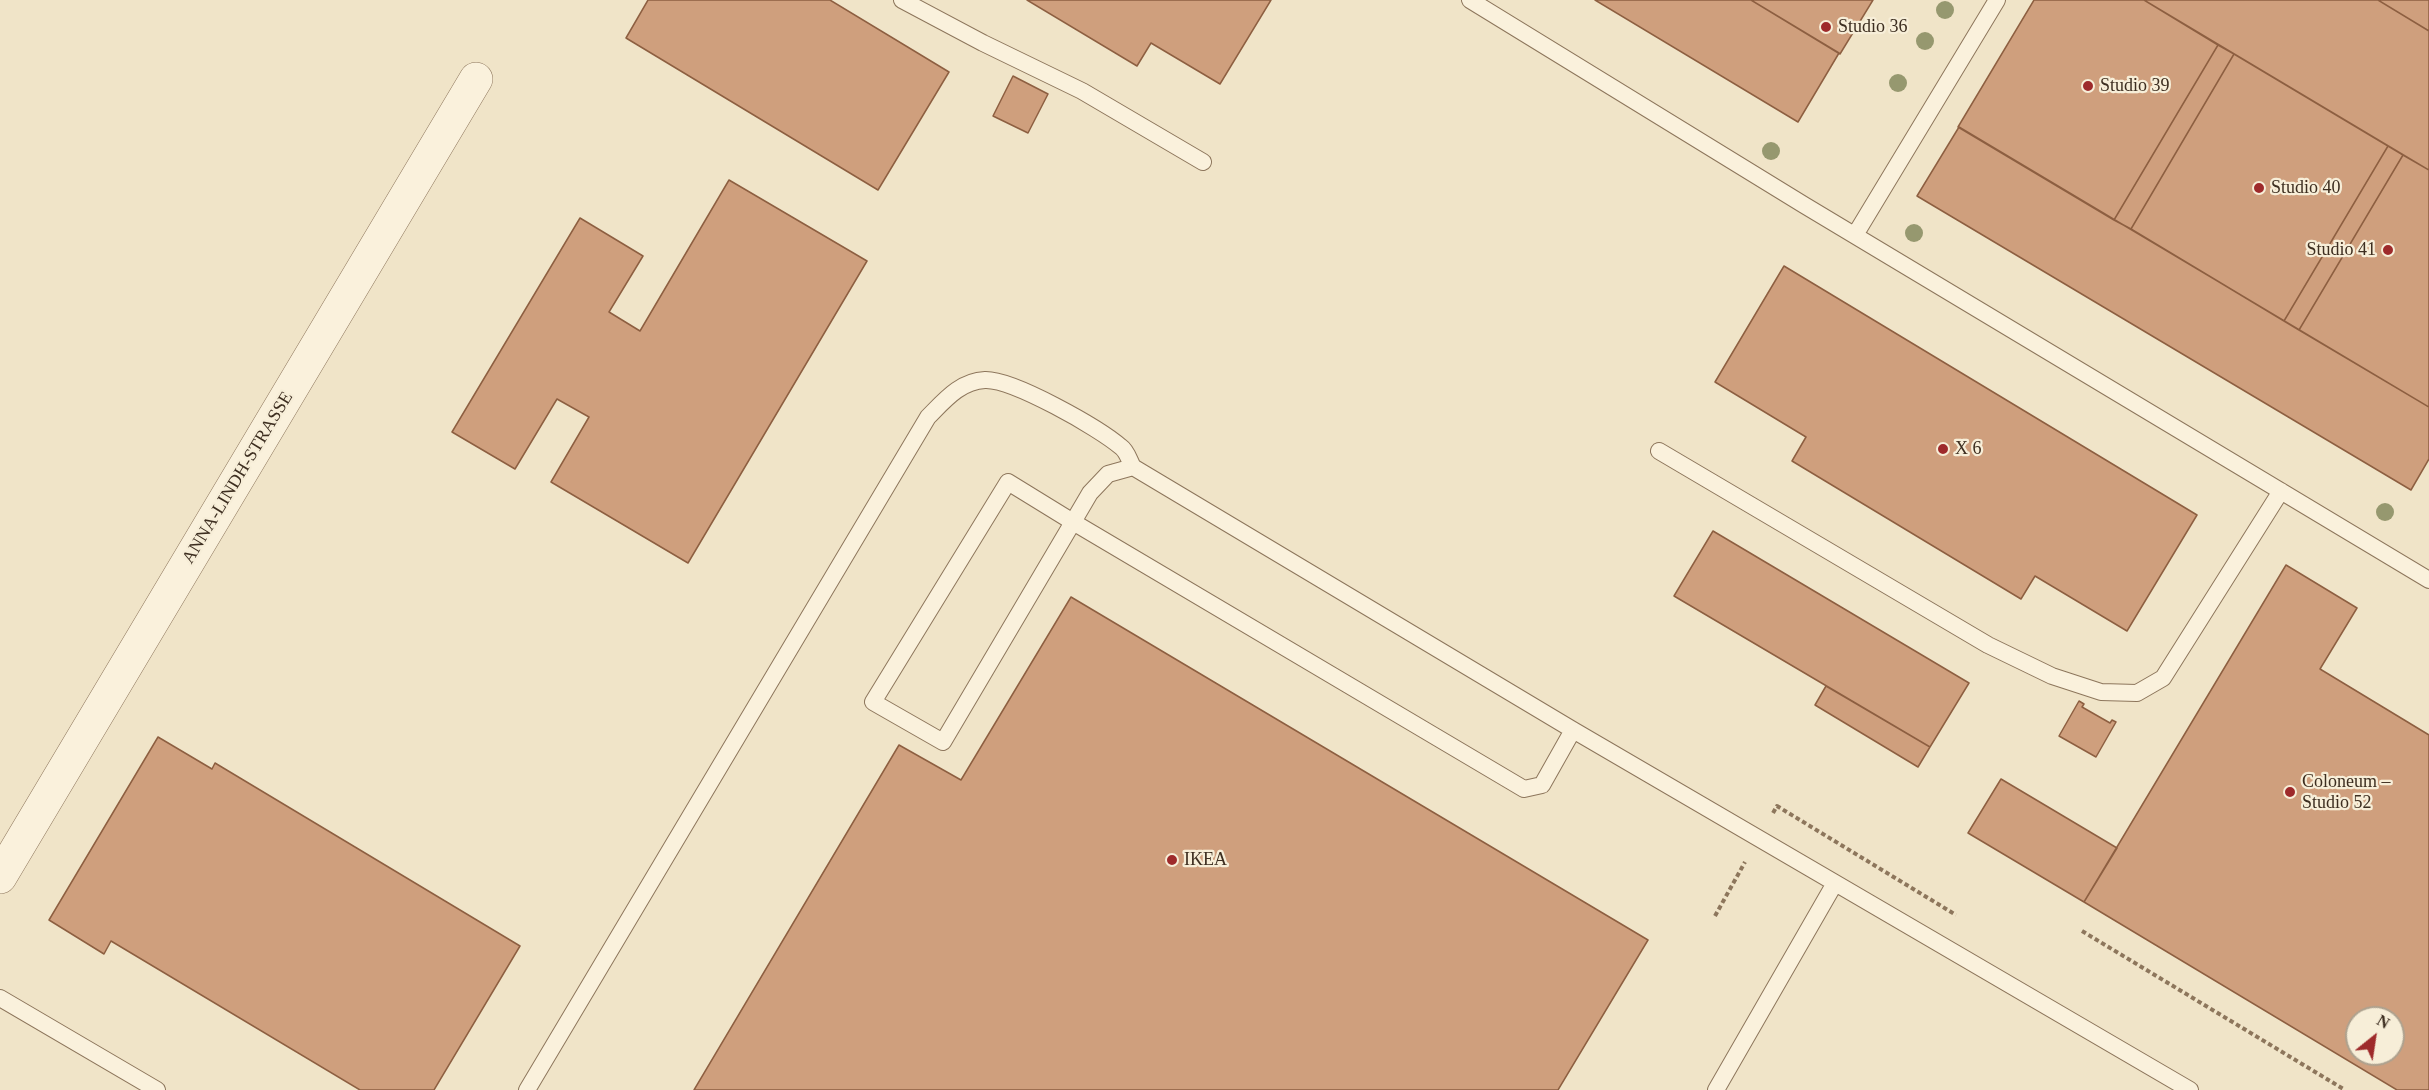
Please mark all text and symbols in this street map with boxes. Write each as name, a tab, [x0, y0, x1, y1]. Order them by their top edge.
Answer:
place label: Studio 36	[1838, 16, 1908, 38]
marker: Studio 36	[1819, 20, 1833, 34]
place label: Studio 39	[2100, 75, 2170, 97]
marker: Studio 39	[2081, 79, 2095, 93]
place label: Studio 40	[2271, 177, 2341, 199]
marker: Studio 40	[2252, 181, 2266, 195]
place label: Studio 41	[2306, 239, 2376, 261]
marker: Studio 41	[2381, 243, 2395, 257]
street label: ANNA-LINDH-STRASSE	[178, 388, 298, 568]
place label: X 6	[1955, 438, 1981, 460]
marker: X 6	[1936, 442, 1950, 456]
place label: Coloneum – Studio 52	[2302, 771, 2390, 814]
marker: Coloneum – Studio 52	[2283, 785, 2297, 799]
place label: IKEA	[1184, 849, 1227, 871]
marker: IKEA	[1165, 853, 1179, 867]
north arrow	[2345, 1006, 2405, 1066]
text: N	[2374, 1011, 2393, 1032]

